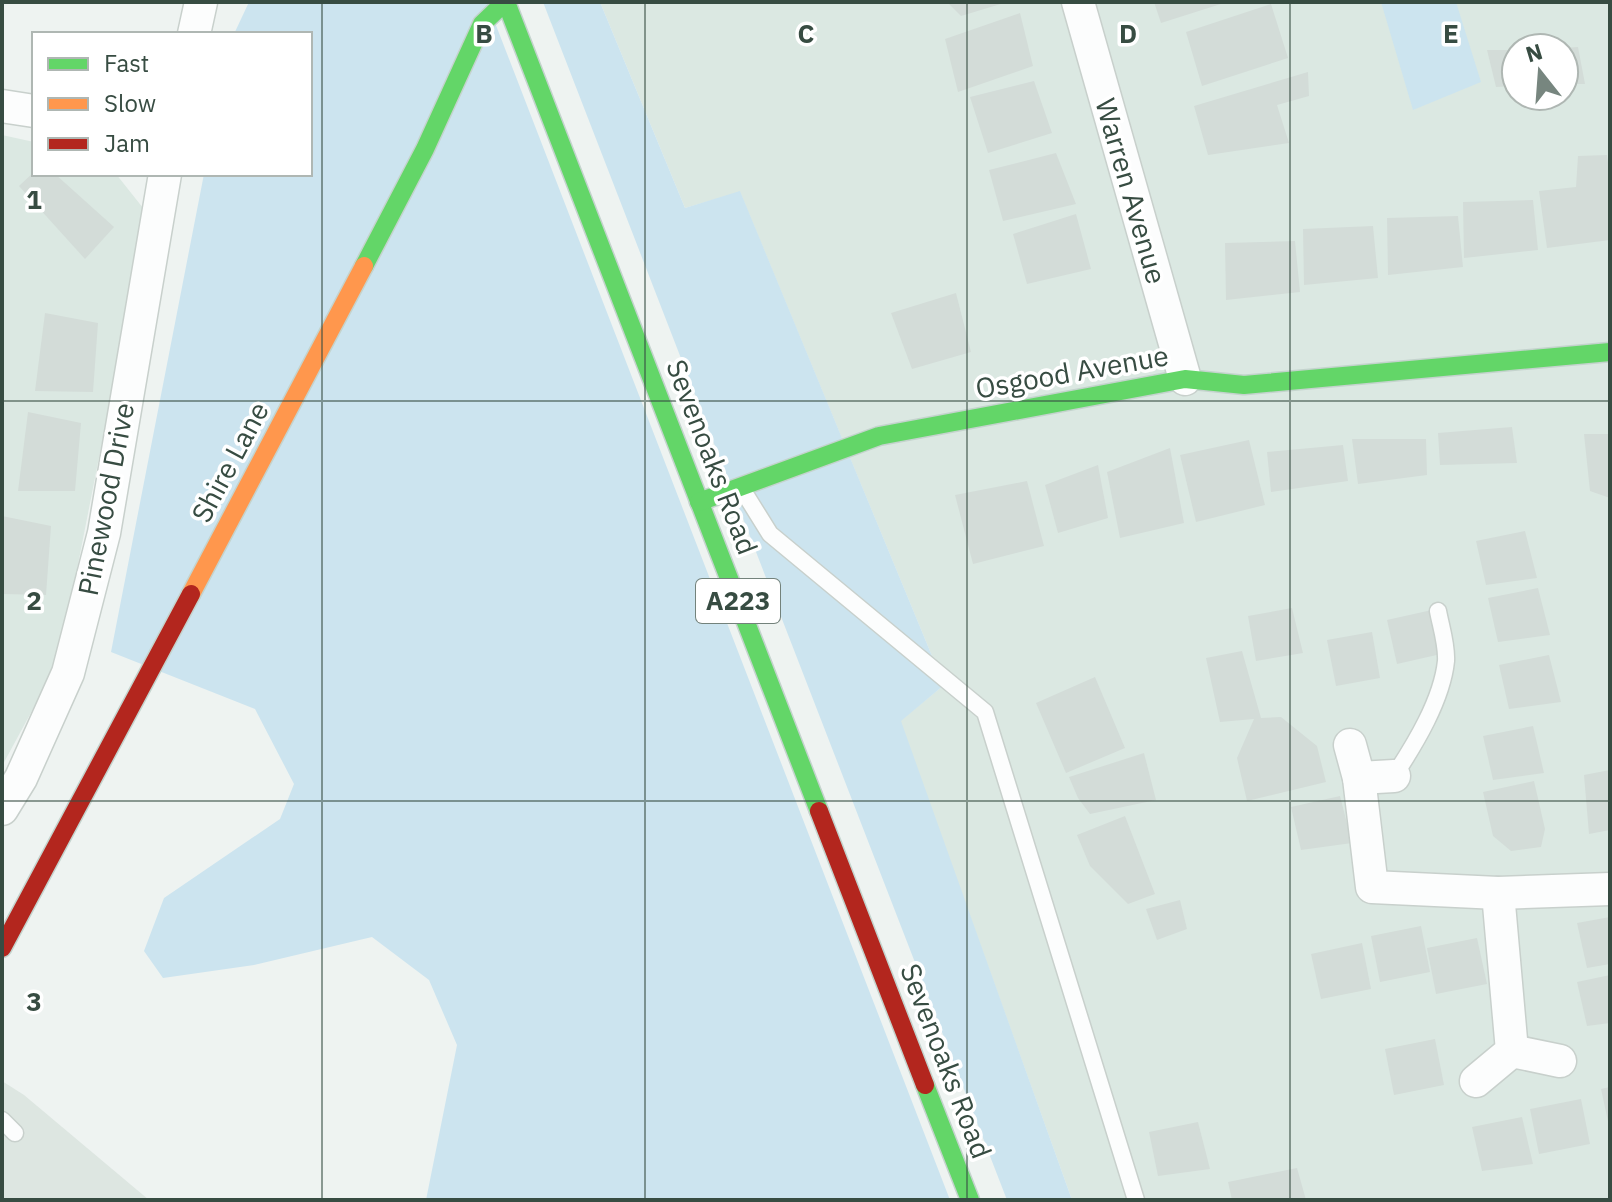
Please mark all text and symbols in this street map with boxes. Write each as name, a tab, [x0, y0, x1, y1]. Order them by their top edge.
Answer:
text: B	[475, 16, 493, 50]
text: C	[798, 16, 815, 50]
text: D	[1119, 16, 1137, 50]
text: E	[1443, 16, 1459, 50]
legend	[32, 32, 312, 176]
north arrow	[1500, 32, 1580, 112]
text: N	[1522, 36, 1546, 69]
text: Fast	[104, 47, 149, 79]
text: Slow	[104, 87, 156, 119]
street label: Warren Avenue	[1087, 94, 1176, 288]
text: Jam	[104, 127, 150, 159]
text: 1	[26, 182, 42, 216]
street label: Osgood Avenue	[972, 336, 1171, 407]
street label: Sevenoaks Road	[658, 354, 767, 560]
street label: Shire Lane	[182, 395, 277, 529]
street label: Pinewood Drive	[69, 399, 142, 598]
road number: A223	[696, 579, 780, 623]
text: 2	[26, 583, 42, 617]
street label: Sevenoaks Road	[892, 958, 1001, 1164]
text: 3	[26, 984, 42, 1018]

